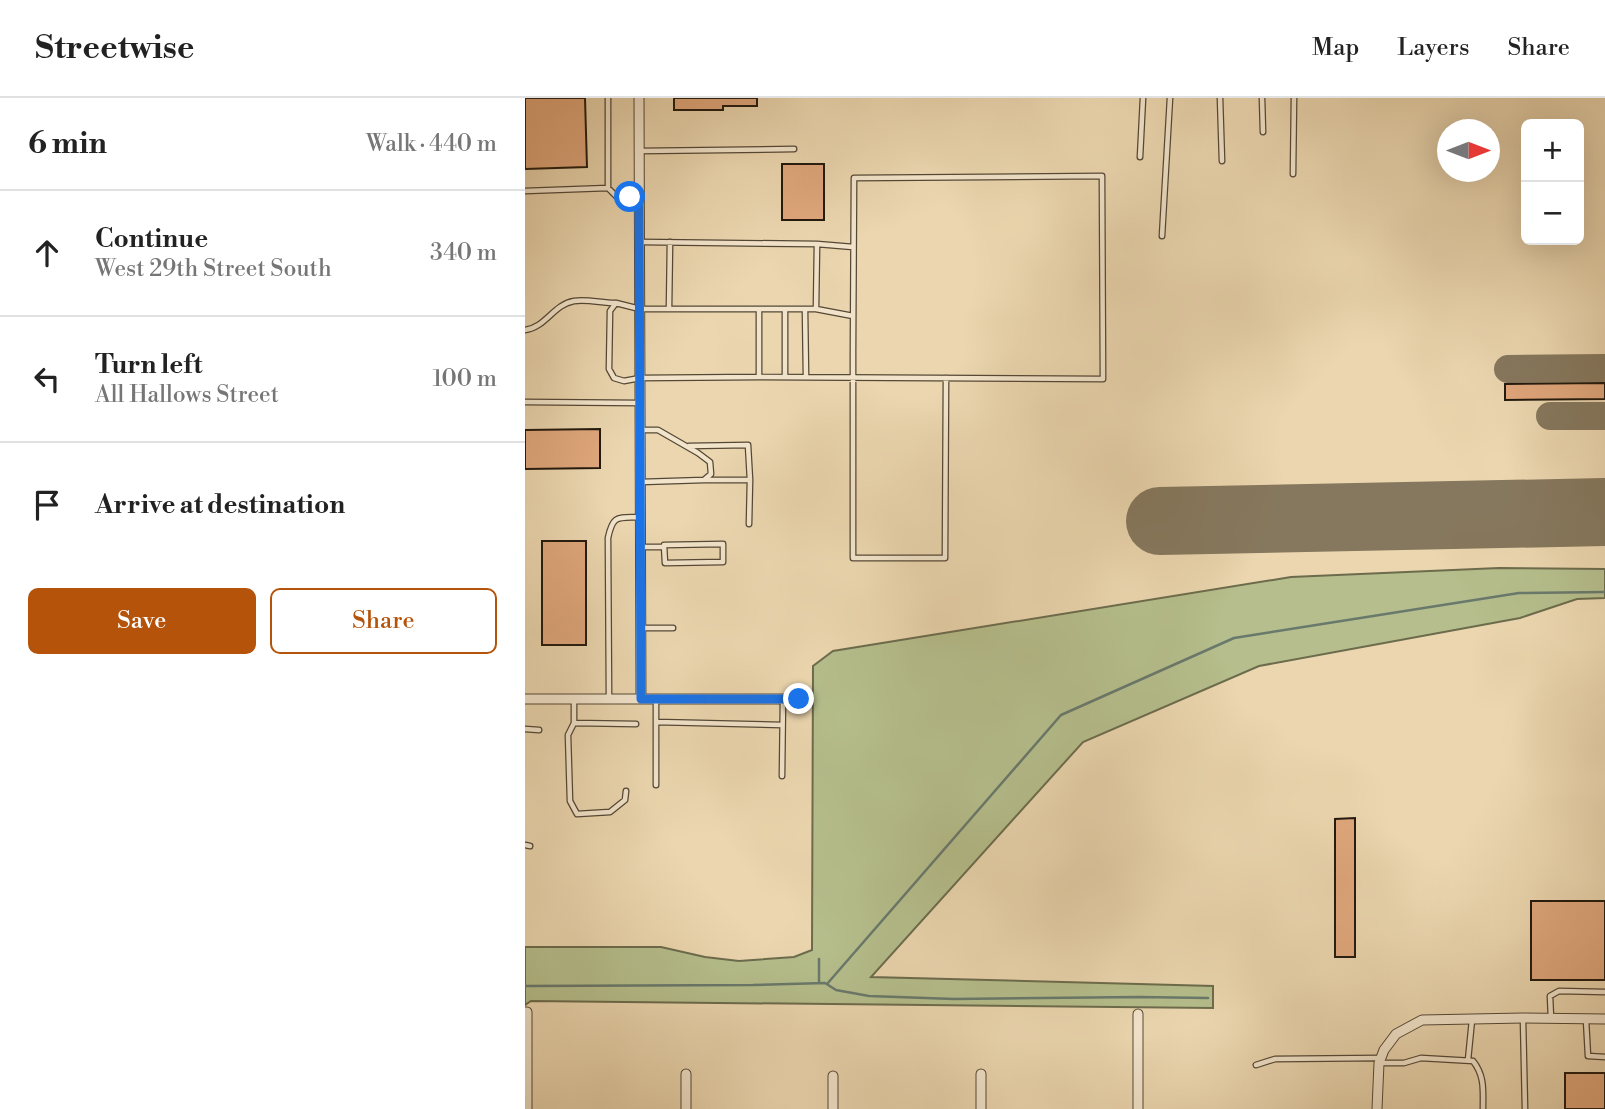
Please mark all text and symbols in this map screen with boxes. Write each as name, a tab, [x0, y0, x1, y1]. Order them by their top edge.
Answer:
text: Streetwise	[35, 28, 195, 69]
text: Map	[1312, 33, 1359, 63]
text: Layers	[1397, 33, 1469, 63]
text: Share	[1507, 33, 1570, 63]
north arrow	[1437, 119, 1500, 182]
map controls	[1521, 119, 1584, 245]
button: +	[1521, 119, 1584, 182]
text: 6 min	[28, 125, 107, 163]
text: Walk · 440 m	[366, 130, 497, 158]
route start	[614, 181, 645, 212]
button: −	[1521, 182, 1584, 245]
text: Continue	[95, 223, 208, 255]
icon: ahead	[28, 234, 66, 272]
text: 340 m	[430, 239, 497, 267]
text: West 29th Street South	[95, 255, 332, 283]
text: Turn left	[95, 349, 203, 381]
icon: left	[28, 360, 66, 398]
text: 100 m	[432, 365, 497, 393]
text: All Hallows Street	[95, 381, 279, 409]
icon: arrive	[28, 486, 66, 524]
text: Arrive at destination	[95, 489, 345, 521]
button: Save	[28, 588, 256, 654]
button: Share	[270, 588, 497, 654]
route end	[783, 683, 814, 714]

